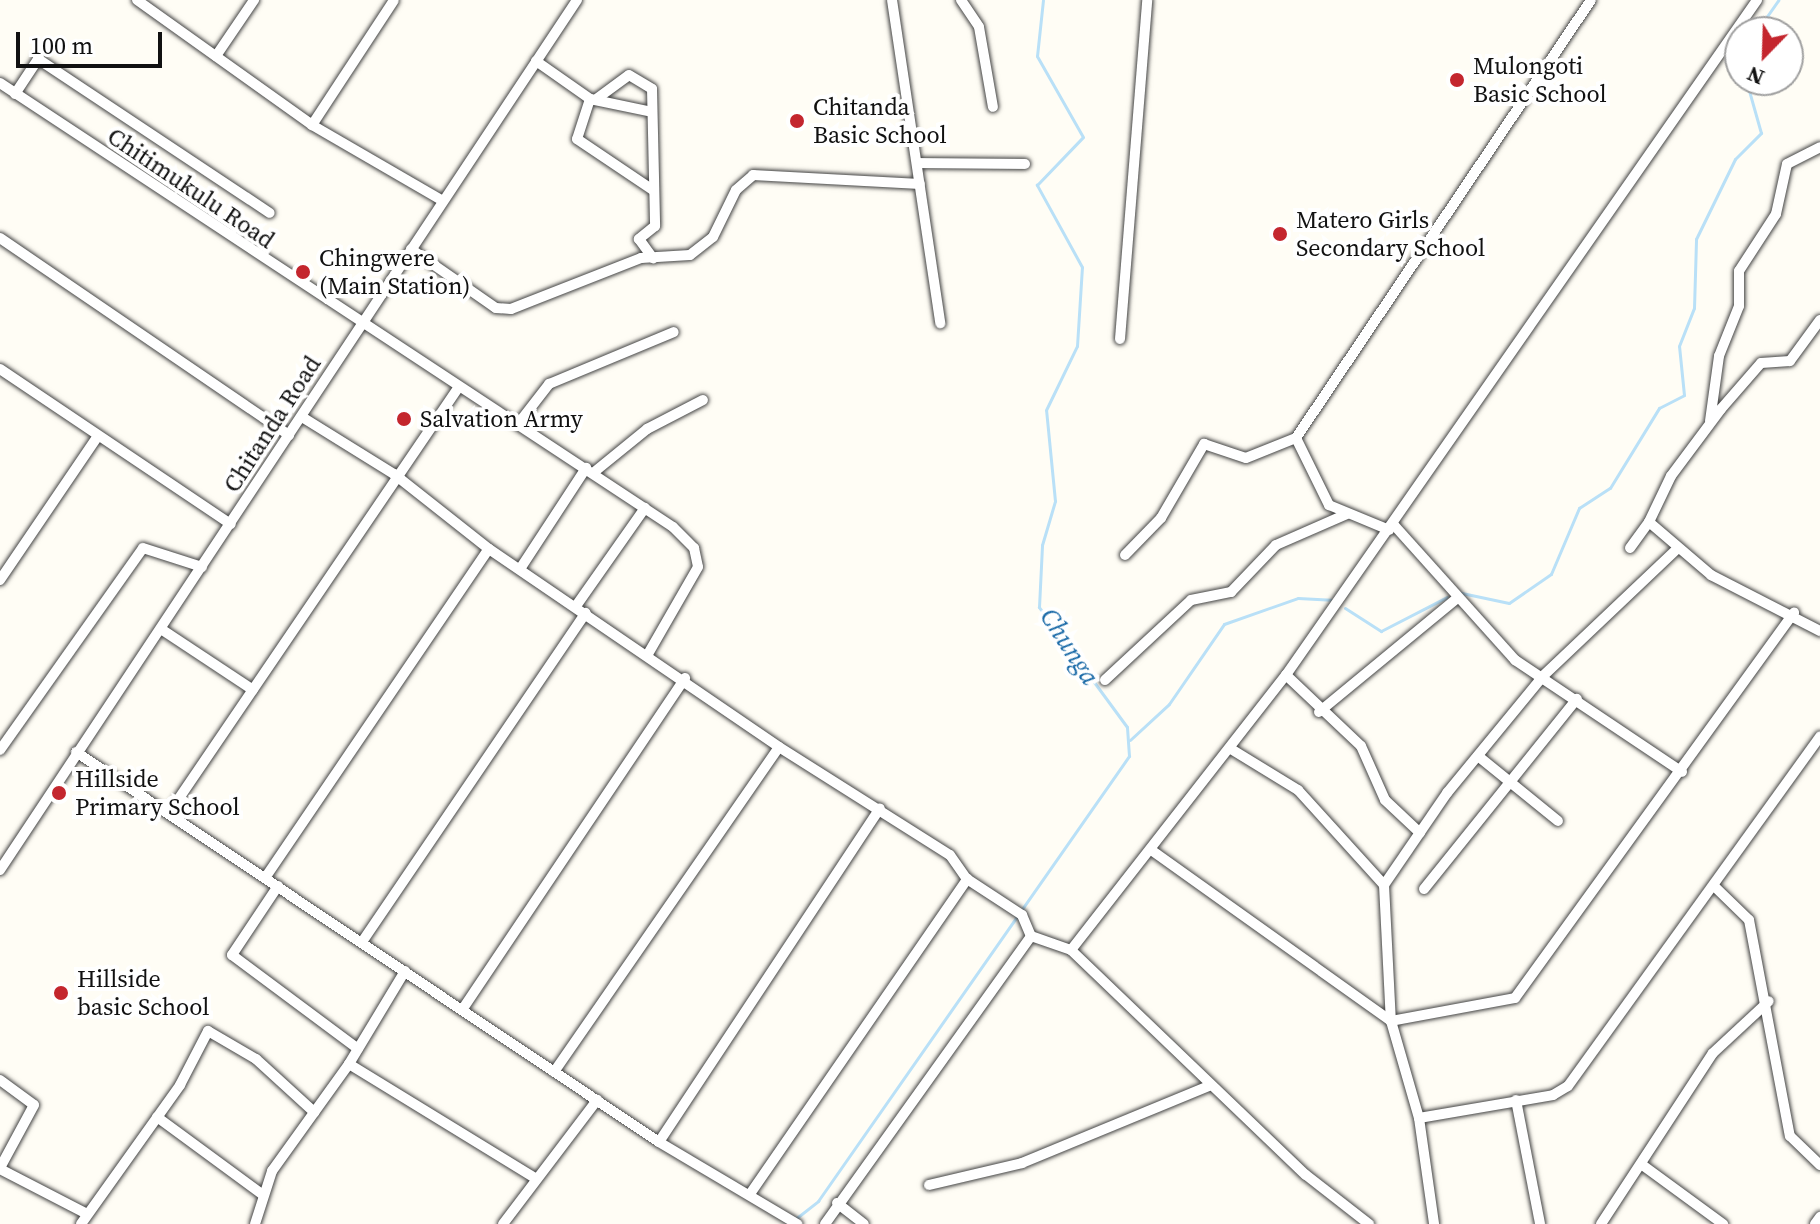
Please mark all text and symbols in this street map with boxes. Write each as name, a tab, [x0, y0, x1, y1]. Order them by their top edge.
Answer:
scale bar	[20, 16, 166, 66]
north arrow	[1724, 16, 1804, 96]
text: 100 m	[30, 29, 93, 62]
place label: Mulongoti Basic School	[1473, 52, 1607, 108]
text: N	[1742, 59, 1769, 93]
marker: Mulongoti Basic School	[1448, 71, 1466, 89]
place label: Chitanda Basic School	[813, 93, 947, 149]
marker: Chitanda Basic School	[788, 112, 806, 130]
street label: Chitimukulu Road	[102, 121, 280, 255]
place label: Matero Girls Secondary School	[1296, 206, 1485, 262]
marker: Matero Girls Secondary School	[1271, 225, 1289, 243]
place label: Chingwere (Main Station)	[319, 244, 470, 300]
marker: Chingwere (Main Station)	[294, 263, 312, 281]
street label: Chitanda Road	[217, 350, 327, 498]
place label: Salvation Army	[420, 405, 583, 433]
marker: Salvation Army	[395, 410, 413, 428]
water label: Chunga	[1033, 603, 1105, 691]
place label: Hillside Primary School	[75, 765, 240, 821]
marker: Hillside Primary School	[50, 784, 68, 802]
place label: Hillside basic School	[77, 965, 209, 1021]
marker: Hillside basic School	[52, 984, 70, 1002]

